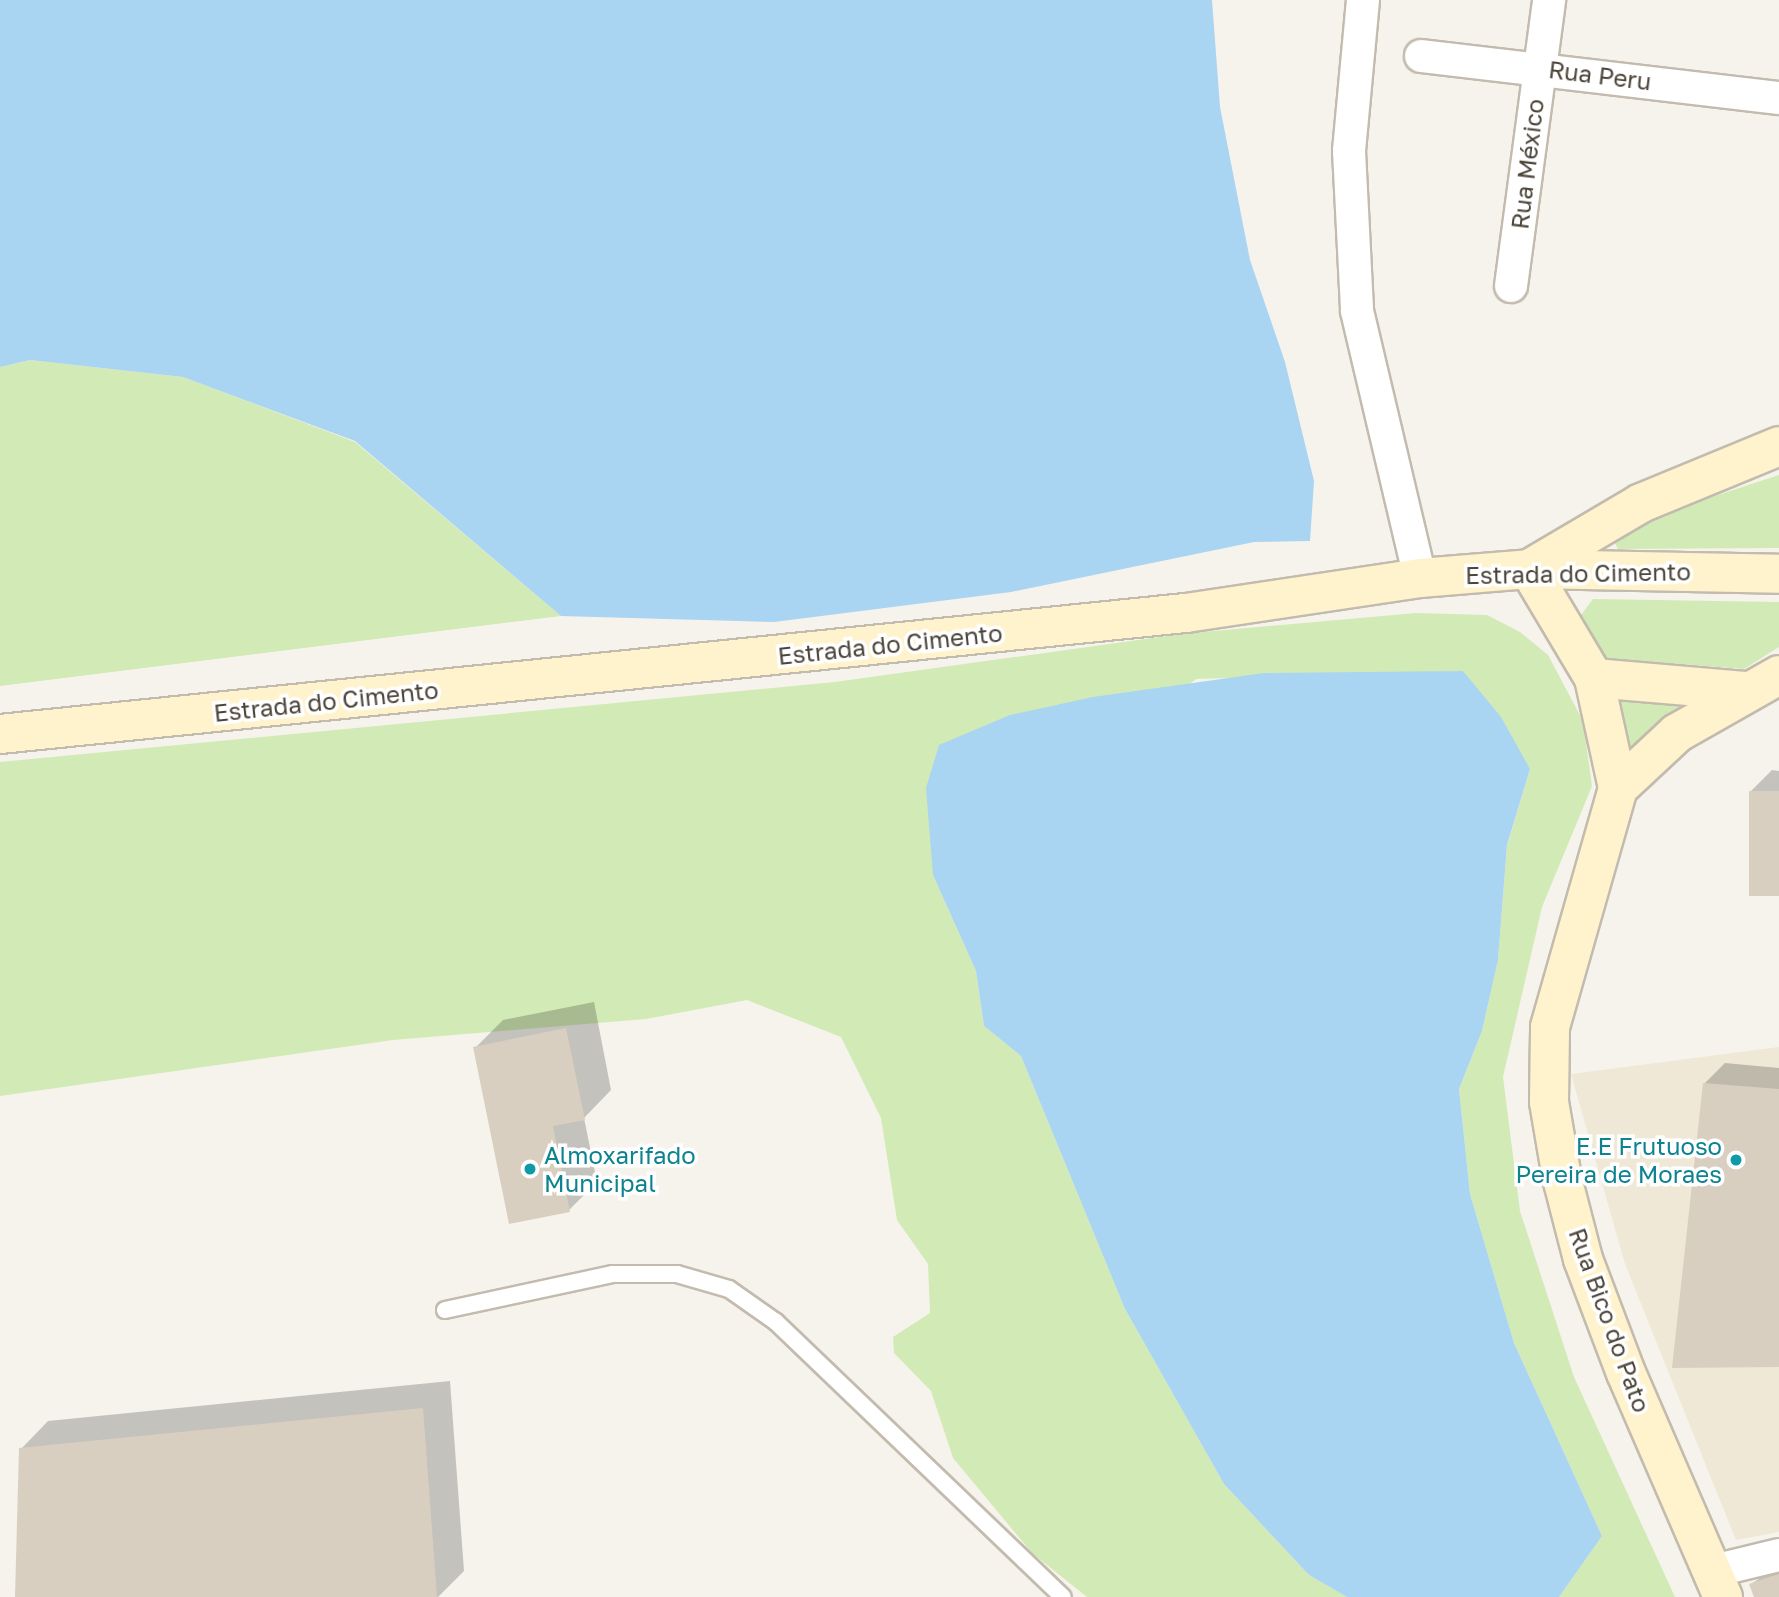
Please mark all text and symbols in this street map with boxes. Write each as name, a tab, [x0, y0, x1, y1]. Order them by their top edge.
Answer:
street label: Rua Peru	[1547, 54, 1653, 96]
street label: Rua México	[1505, 97, 1549, 231]
street label: Estrada do Cimento	[1465, 557, 1691, 589]
street label: Estrada do Cimento	[776, 618, 1004, 670]
street label: Estrada do Cimento	[212, 675, 440, 727]
place label: E.E Frutuoso Pereira de Moraes	[1515, 1132, 1722, 1188]
place label: Almoxarifado Municipal	[544, 1141, 696, 1197]
marker: E.E Frutuoso Pereira de Moraes	[1728, 1152, 1744, 1168]
marker: Almoxarifado Municipal	[522, 1161, 538, 1177]
street label: Rua Bico do Pato	[1563, 1224, 1657, 1416]

